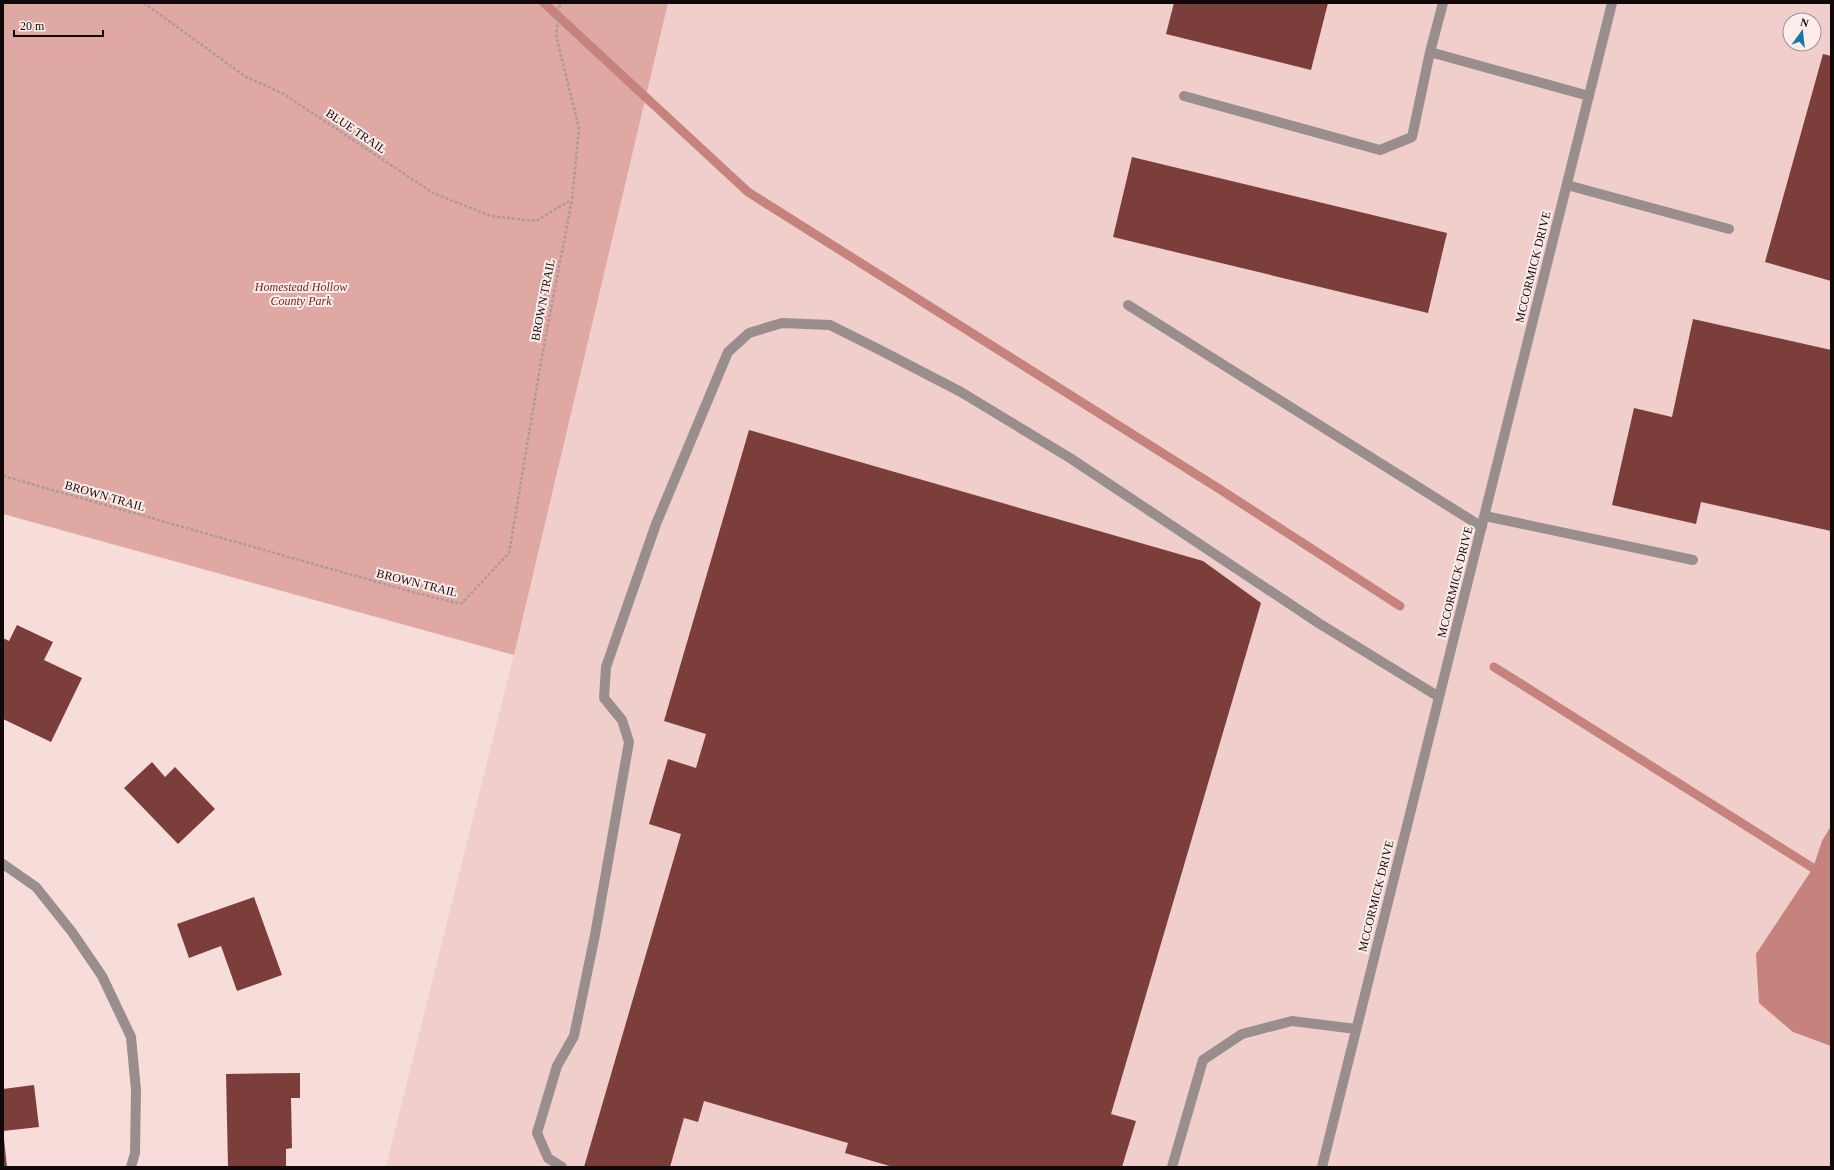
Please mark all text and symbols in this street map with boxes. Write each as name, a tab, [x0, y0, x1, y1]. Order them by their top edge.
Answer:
scale bar	[14, 12, 103, 38]
north arrow	[1782, 12, 1822, 52]
text: N	[1799, 16, 1810, 29]
text: 20 m	[20, 19, 45, 33]
street label: BLUE TRAIL	[323, 106, 389, 156]
street label: MCCORMICK DRIVE	[1512, 210, 1554, 324]
street label: BROWN TRAIL	[528, 258, 558, 342]
park label: Homestead Hollow County Park	[254, 280, 347, 308]
street label: BROWN TRAIL	[63, 478, 147, 514]
street label: MCCORMICK DRIVE	[1434, 525, 1476, 639]
street label: BROWN TRAIL	[375, 566, 459, 600]
street label: MCCORMICK DRIVE	[1355, 839, 1397, 953]

